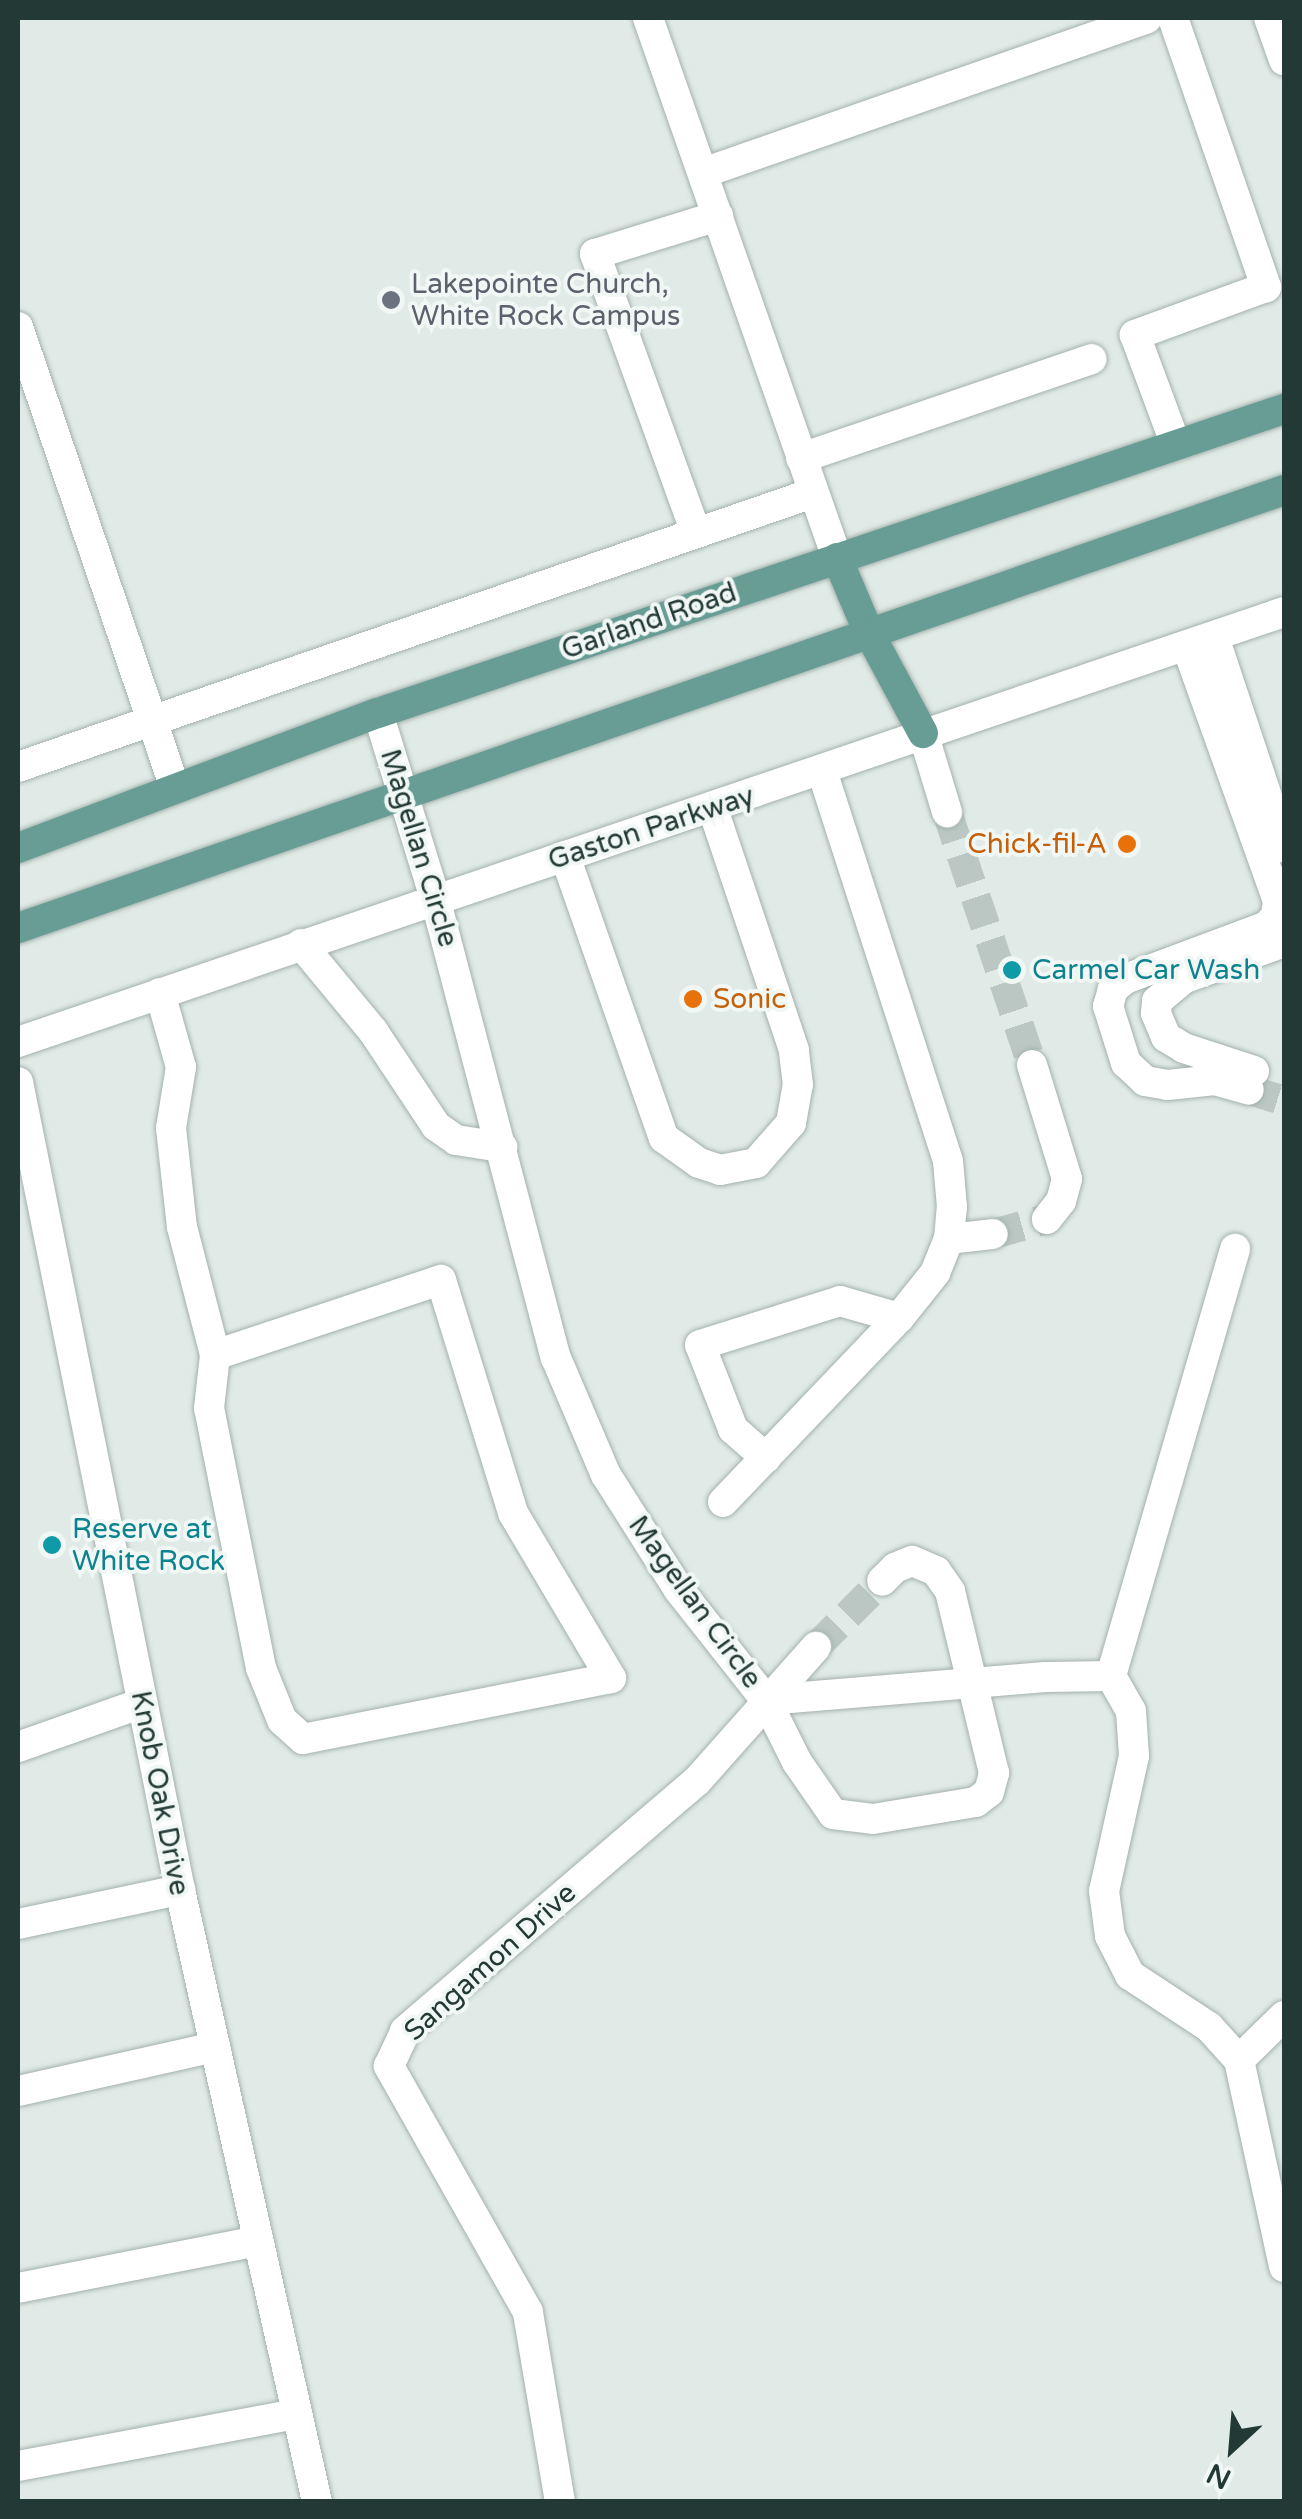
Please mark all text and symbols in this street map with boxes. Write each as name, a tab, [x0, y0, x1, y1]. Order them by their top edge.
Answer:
place label: Lakepointe Church, White Rock Campus	[411, 267, 680, 333]
marker: Lakepointe Church, White Rock Campus	[380, 289, 402, 311]
street label: Garland Road	[557, 575, 741, 667]
street label: Magellan Circle	[373, 745, 465, 951]
street label: Gaston Parkway	[544, 779, 758, 877]
place label: Chick-fil-A	[967, 827, 1107, 861]
marker: Chick-fil-A	[1116, 833, 1138, 855]
place label: Carmel Car Wash	[1032, 953, 1260, 987]
marker: Carmel Car Wash	[1001, 959, 1023, 981]
place label: Sonic	[713, 982, 786, 1016]
marker: Sonic	[682, 988, 704, 1010]
street label: Magellan Circle	[621, 1509, 769, 1695]
place label: Reserve at White Rock	[72, 1512, 225, 1578]
marker: Reserve at White Rock	[41, 1534, 63, 1556]
street label: Knob Oak Drive	[124, 1688, 196, 1898]
street label: Sangamon Drive	[397, 1876, 583, 2048]
north arrow	[1182, 2399, 1282, 2499]
text: N	[1201, 2456, 1236, 2496]

